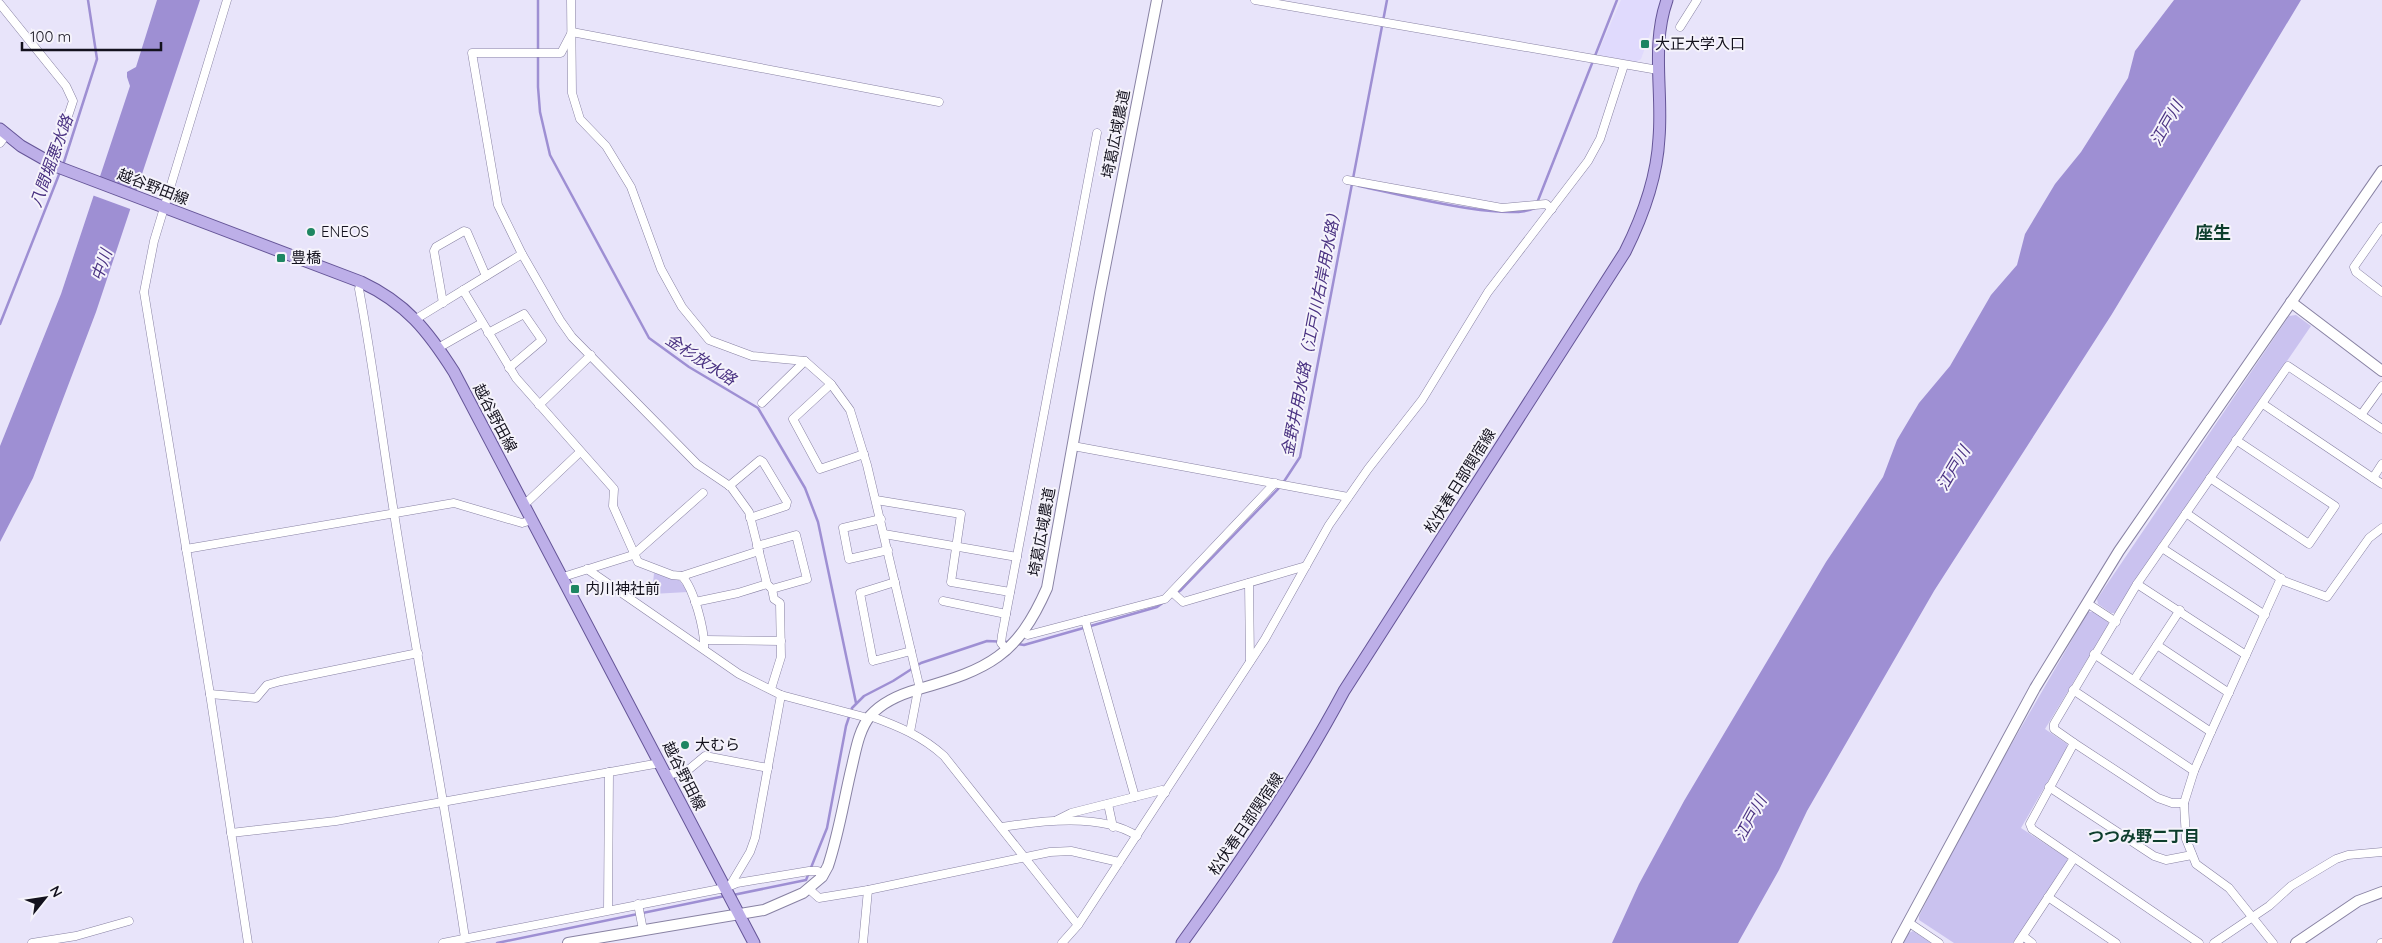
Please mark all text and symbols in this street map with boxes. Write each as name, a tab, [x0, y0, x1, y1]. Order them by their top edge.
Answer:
scale bar	[22, 20, 161, 52]
text: 100 m	[30, 27, 71, 46]
place label: 大正大学入口	[1655, 34, 1745, 53]
marker: 大正大学入口	[1639, 38, 1651, 50]
street label: 埼葛広域農道	[1098, 88, 1133, 180]
water label: 江戸川	[2145, 95, 2188, 149]
water label: 八間堀悪水路	[25, 111, 77, 210]
street label: 越谷野田線	[114, 164, 192, 209]
water label: 金野井用水路（江戸川右岸用水路）	[1277, 203, 1345, 459]
district label: 座生	[2195, 221, 2231, 244]
place label: ENEOS	[321, 222, 369, 241]
marker: ENEOS	[305, 226, 317, 238]
water label: 中川	[86, 245, 116, 283]
place label: 豊橋	[291, 248, 321, 267]
marker: 豊橋	[275, 252, 287, 264]
water label: 金杉放水路	[662, 329, 742, 390]
street label: 越谷野田線	[469, 379, 521, 455]
street label: 松伏春日部関宿線	[1420, 425, 1499, 537]
water label: 江戸川	[1932, 441, 1975, 494]
street label: 埼葛広域農道	[1024, 486, 1059, 578]
place label: 内川神社前	[585, 579, 660, 598]
marker: 内川神社前	[569, 583, 581, 595]
place label: 大むら	[695, 735, 740, 754]
street label: 越谷野田線	[658, 737, 710, 814]
marker: 大むら	[679, 739, 691, 751]
street label: 松伏春日部関宿線	[1204, 769, 1287, 879]
water label: 江戸川	[1730, 790, 1771, 844]
district label: つつみ野二丁目	[2088, 826, 2200, 846]
north arrow	[20, 873, 70, 923]
text: N	[46, 883, 67, 900]

